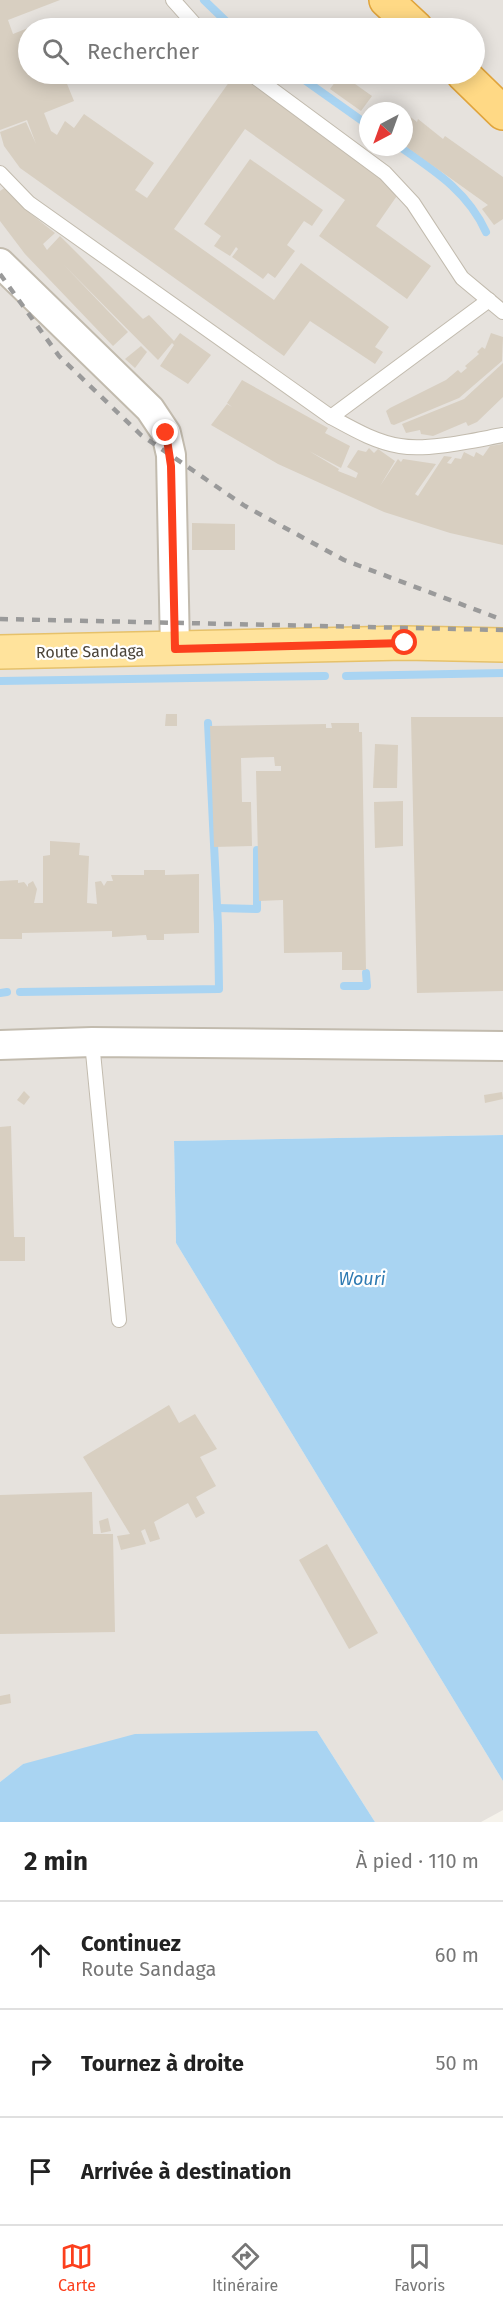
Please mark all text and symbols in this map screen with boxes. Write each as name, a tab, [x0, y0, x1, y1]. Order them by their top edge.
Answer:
search box	[18, 18, 485, 84]
icon: search	[39, 35, 72, 68]
text: Rechercher	[87, 38, 199, 65]
north arrow	[359, 102, 413, 156]
route end	[152, 419, 178, 445]
route start	[391, 629, 417, 655]
street label: Route Sandaga	[36, 641, 144, 662]
water label: Wouri	[338, 1268, 386, 1290]
text: 2 min	[24, 1846, 88, 1877]
text: À pied · 110 m	[356, 1849, 479, 1873]
text: Continuez	[81, 1930, 181, 1957]
icon: ahead	[24, 1939, 57, 1972]
text: 60 m	[435, 1943, 479, 1967]
text: Route Sandaga	[81, 1957, 216, 1981]
icon: right	[24, 2047, 57, 2080]
text: Tournez à droite	[81, 2050, 244, 2077]
text: 50 m	[435, 2051, 479, 2075]
icon: arrive	[24, 2155, 57, 2188]
text: Arrivée à destination	[81, 2158, 291, 2185]
tab: Carte	[58, 2240, 96, 2295]
tab: Itinéraire	[212, 2240, 278, 2295]
tab: Favoris	[394, 2240, 445, 2295]

